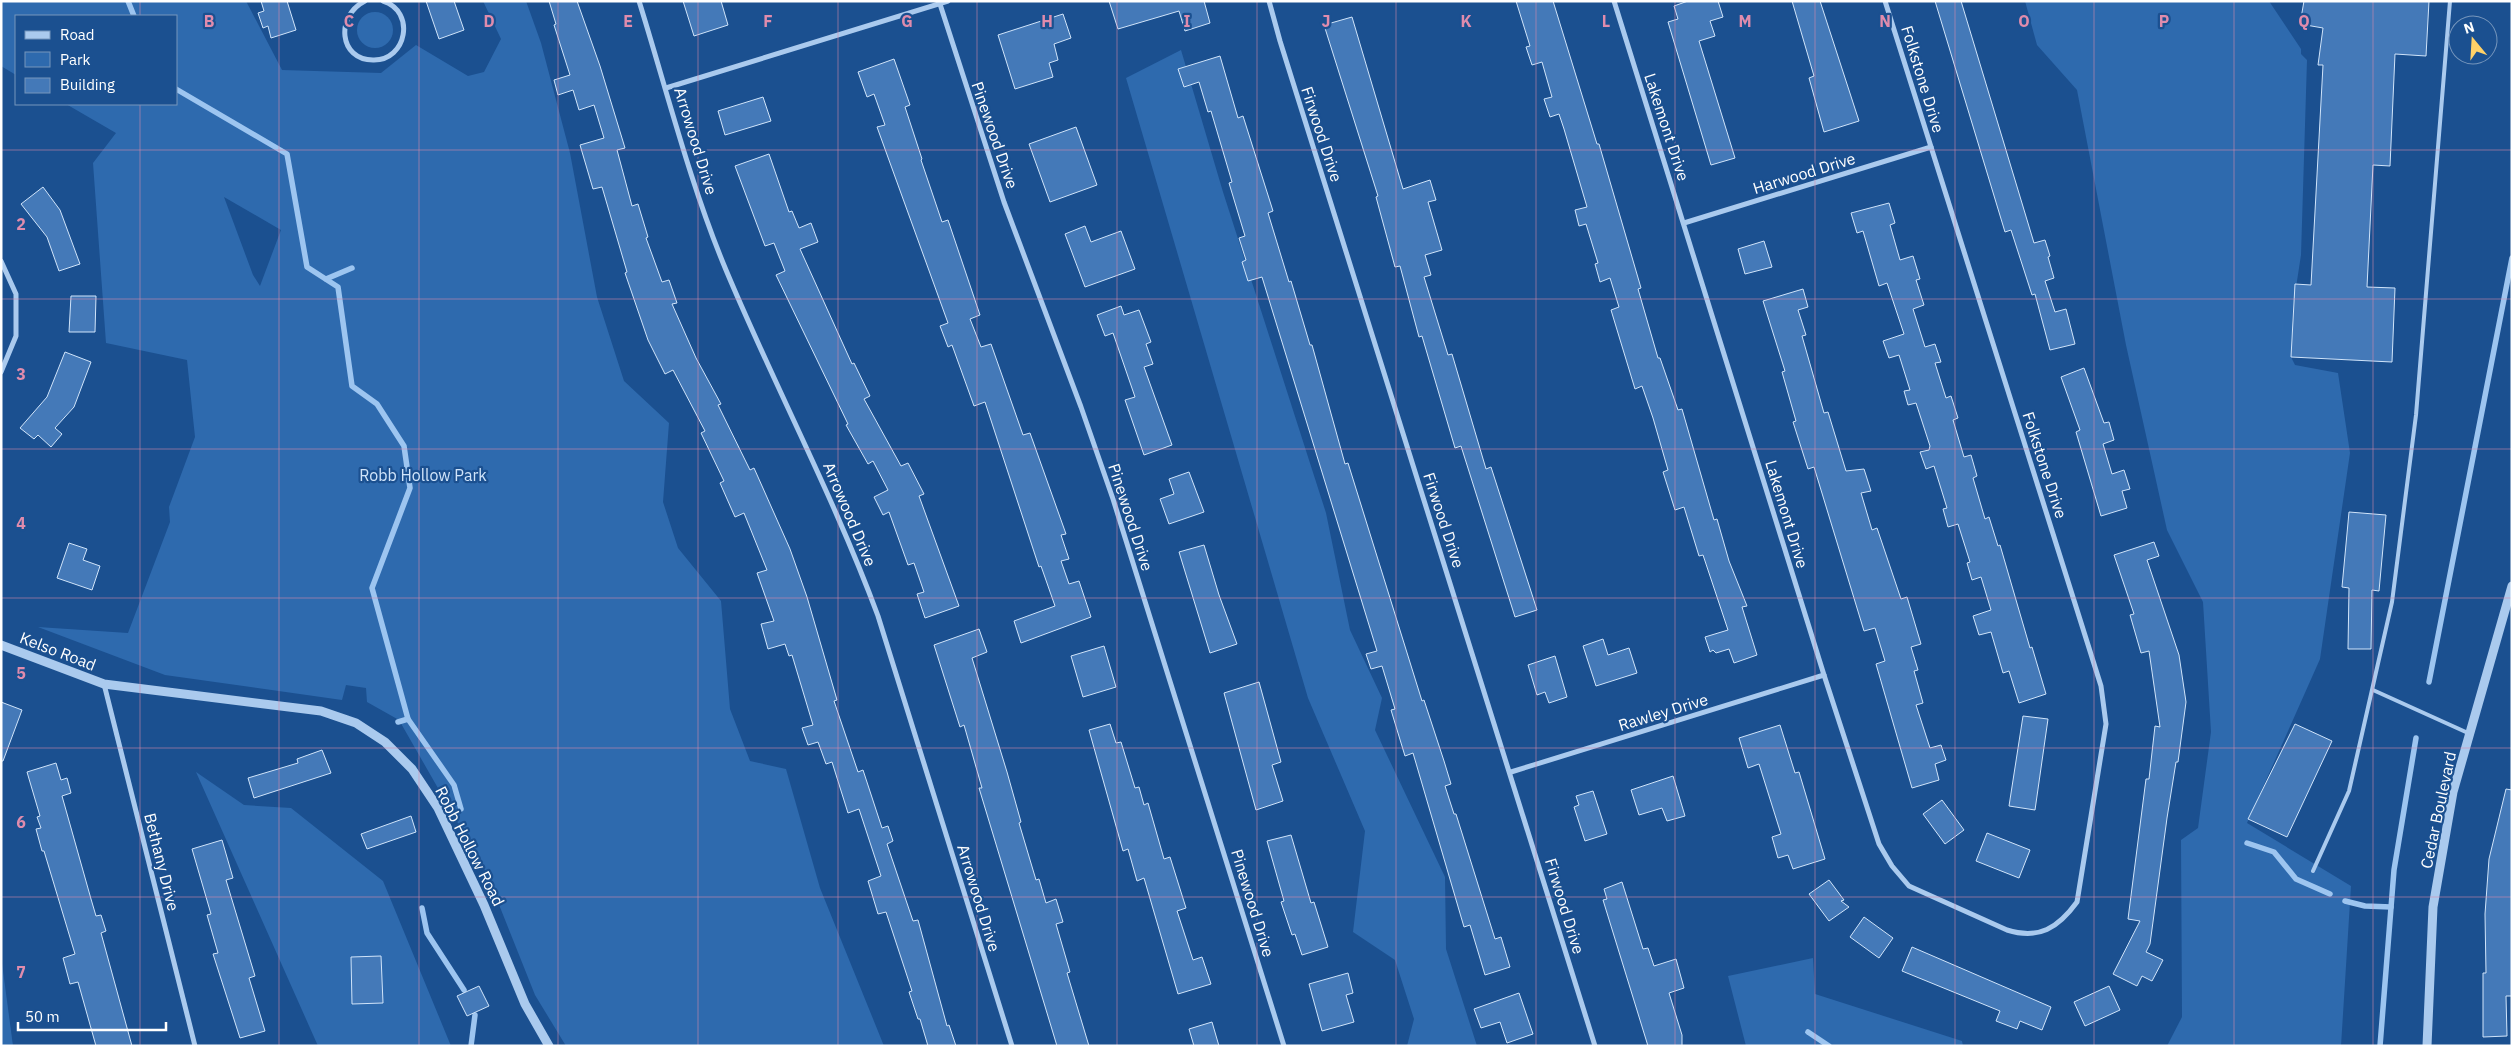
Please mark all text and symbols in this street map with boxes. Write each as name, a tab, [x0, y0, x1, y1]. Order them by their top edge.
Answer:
text: B	[204, 11, 215, 31]
text: C	[344, 11, 354, 31]
text: D	[483, 11, 495, 31]
text: E	[623, 11, 633, 31]
text: F	[763, 11, 773, 31]
text: G	[901, 11, 913, 31]
text: H	[1041, 11, 1053, 31]
text: I	[1184, 11, 1191, 31]
text: J	[1322, 11, 1330, 31]
text: K	[1460, 11, 1472, 31]
text: L	[1602, 11, 1610, 31]
text: M	[1738, 11, 1752, 31]
text: N	[1879, 11, 1891, 31]
text: O	[2018, 11, 2030, 31]
text: P	[2159, 11, 2169, 31]
text: Q	[2298, 11, 2310, 31]
legend	[15, 15, 178, 105]
north arrow	[2448, 15, 2498, 65]
text: N	[2461, 18, 2477, 38]
street label: Folkstone Drive	[1897, 23, 1949, 135]
text: Road	[60, 25, 95, 44]
text: Park	[60, 50, 90, 69]
street label: Lakemont Drive	[1640, 71, 1694, 184]
text: Building	[60, 75, 115, 94]
street label: Pinewood Drive	[967, 79, 1023, 191]
street label: Firwood Drive	[1297, 84, 1347, 184]
street label: Arrowood Drive	[670, 85, 722, 197]
street label: Harwood Drive	[1750, 148, 1858, 198]
text: 2	[16, 214, 26, 234]
text: 3	[16, 364, 26, 384]
street label: Folkstone Drive	[2018, 409, 2072, 521]
street label: Lakemont Drive	[1761, 458, 1813, 571]
street label: Arrowood Drive	[819, 459, 881, 569]
street label: Pinewood Drive	[1104, 461, 1158, 573]
park label: Robb Hollow Park	[359, 465, 487, 485]
street label: Firwood Drive	[1419, 470, 1469, 570]
text: 4	[16, 513, 26, 533]
street label: Kelso Road	[17, 627, 99, 675]
text: 5	[16, 663, 26, 683]
street label: Rawley Drive	[1616, 689, 1711, 735]
street label: Cedar Boulevard	[2416, 750, 2460, 870]
street label: Robb Hollow Road	[431, 783, 509, 909]
street label: Bethany Drive	[140, 811, 184, 913]
text: 6	[16, 812, 26, 832]
street label: Arrowood Drive	[953, 842, 1005, 954]
street label: Pinewood Drive	[1227, 847, 1279, 960]
street label: Firwood Drive	[1541, 856, 1589, 957]
text: 7	[16, 962, 26, 982]
scale bar	[18, 1000, 165, 1032]
text: 50 m	[25, 1007, 60, 1026]

